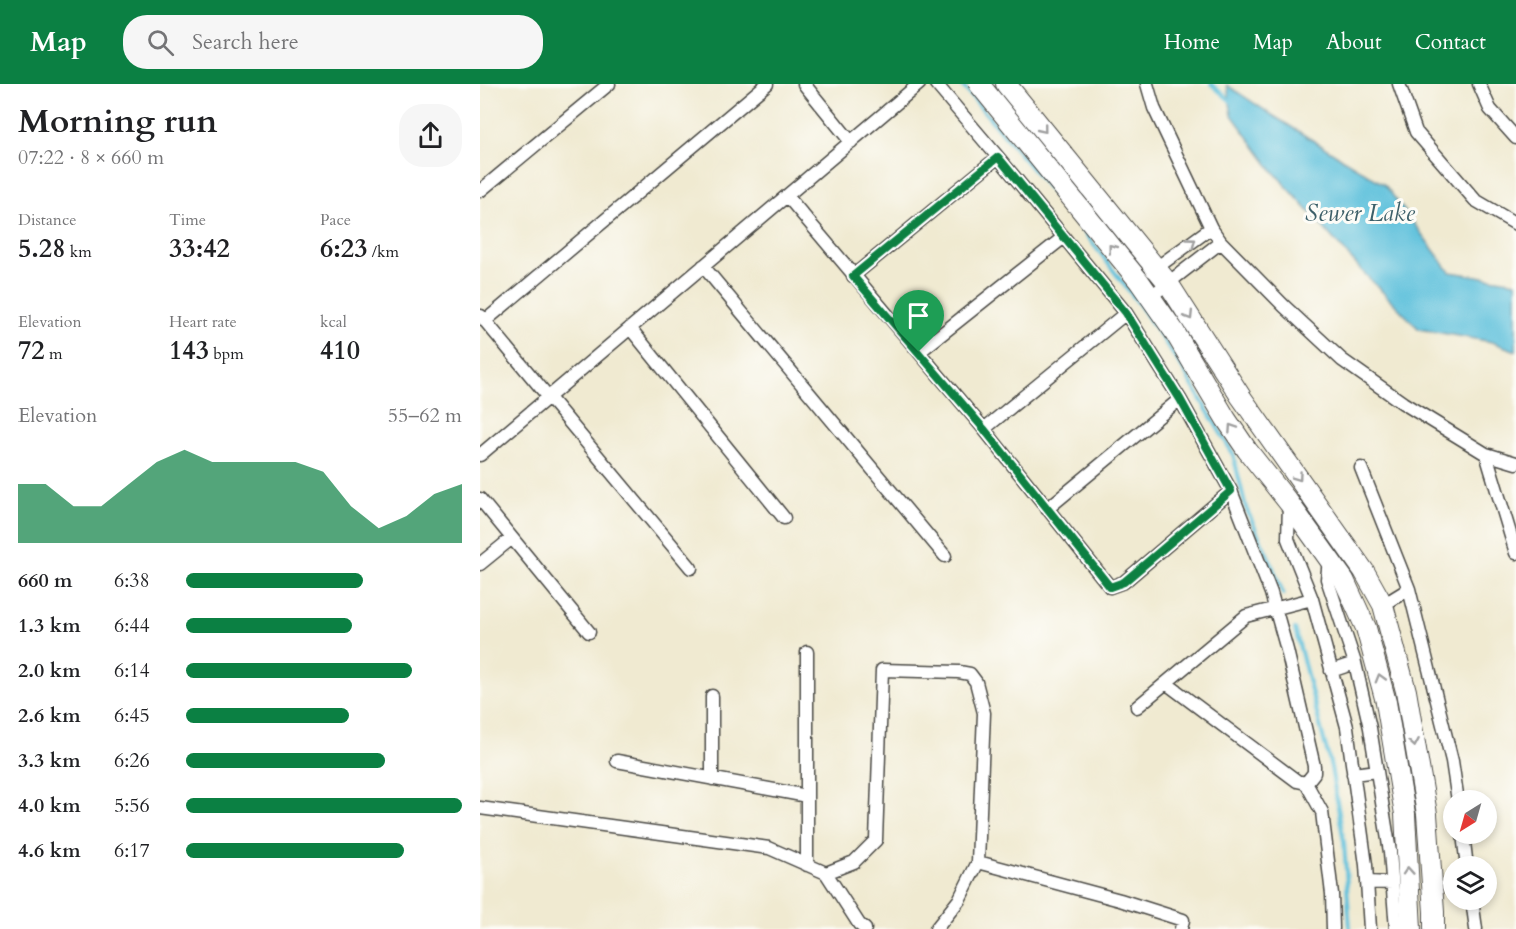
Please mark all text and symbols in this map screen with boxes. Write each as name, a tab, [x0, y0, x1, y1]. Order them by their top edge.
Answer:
search box	[123, 15, 543, 69]
text: Map	[30, 23, 87, 61]
icon: search	[144, 26, 177, 59]
text: Search here	[192, 27, 299, 57]
text: Home	[1164, 28, 1220, 57]
text: Map	[1253, 28, 1293, 57]
text: About	[1326, 28, 1382, 57]
text: Contact	[1415, 28, 1486, 57]
text: Morning run	[18, 99, 218, 144]
button: share	[399, 104, 462, 167]
one-way arrow	[1036, 122, 1047, 133]
text: 07:22 · 8 × 660 m	[18, 144, 164, 171]
water label: Sewer Lake	[1305, 197, 1416, 230]
text: Distance	[18, 209, 76, 231]
text: Time	[169, 209, 206, 231]
text: Pace	[320, 209, 351, 231]
text: 5.28	[18, 231, 66, 266]
text: 33:42	[169, 231, 230, 266]
text: 6:23	[320, 231, 368, 266]
one-way arrow	[1185, 238, 1196, 249]
text: km	[66, 241, 92, 263]
text: /km	[368, 241, 399, 263]
one-way arrow	[1109, 244, 1120, 255]
pin	[893, 290, 944, 352]
icon: arrive	[902, 299, 935, 332]
one-way arrow	[1182, 310, 1194, 320]
text: Elevation	[18, 311, 82, 333]
text: Heart rate	[169, 311, 237, 333]
text: kcal	[320, 311, 347, 333]
text: 72	[18, 333, 45, 368]
text: 143	[169, 333, 209, 368]
text: 410	[320, 333, 360, 368]
text: m	[45, 343, 62, 365]
text: bpm	[209, 343, 244, 365]
text: Elevation	[18, 402, 97, 429]
text: 55–62 m	[388, 402, 462, 429]
one-way arrow	[1228, 423, 1239, 434]
one-way arrow	[1291, 471, 1302, 482]
text: 660 m	[18, 567, 73, 594]
text: 6:38	[114, 567, 150, 594]
text: 1.3 km	[18, 612, 81, 639]
text: 6:44	[114, 612, 150, 639]
text: 2.0 km	[18, 657, 81, 684]
text: 6:14	[114, 657, 150, 684]
one-way arrow	[1374, 673, 1387, 683]
text: 2.6 km	[18, 702, 81, 729]
text: 6:45	[114, 702, 150, 729]
one-way arrow	[1408, 739, 1420, 748]
text: 3.3 km	[18, 747, 81, 774]
text: 6:26	[114, 747, 150, 774]
north arrow	[1443, 790, 1497, 844]
map controls	[1443, 790, 1497, 910]
text: 4.0 km	[18, 792, 81, 819]
text: 5:56	[114, 792, 150, 819]
text: 4.6 km	[18, 837, 81, 864]
text: 6:17	[114, 837, 150, 864]
button: layers	[1443, 856, 1497, 910]
one-way arrow	[1402, 866, 1415, 875]

